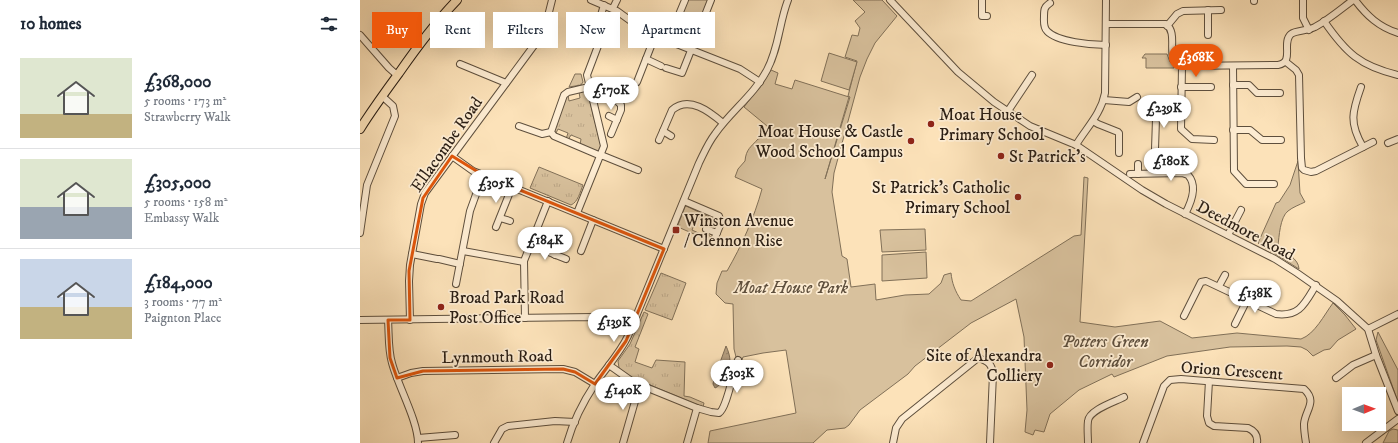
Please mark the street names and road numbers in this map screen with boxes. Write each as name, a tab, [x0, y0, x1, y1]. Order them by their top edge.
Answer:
street label: Ellacombe Road	[406, 92, 488, 197]
street label: Deedmore Road	[1193, 196, 1299, 266]
street label: Lynmouth Road	[441, 345, 553, 369]
street label: Orion Crescent	[1180, 356, 1284, 386]

